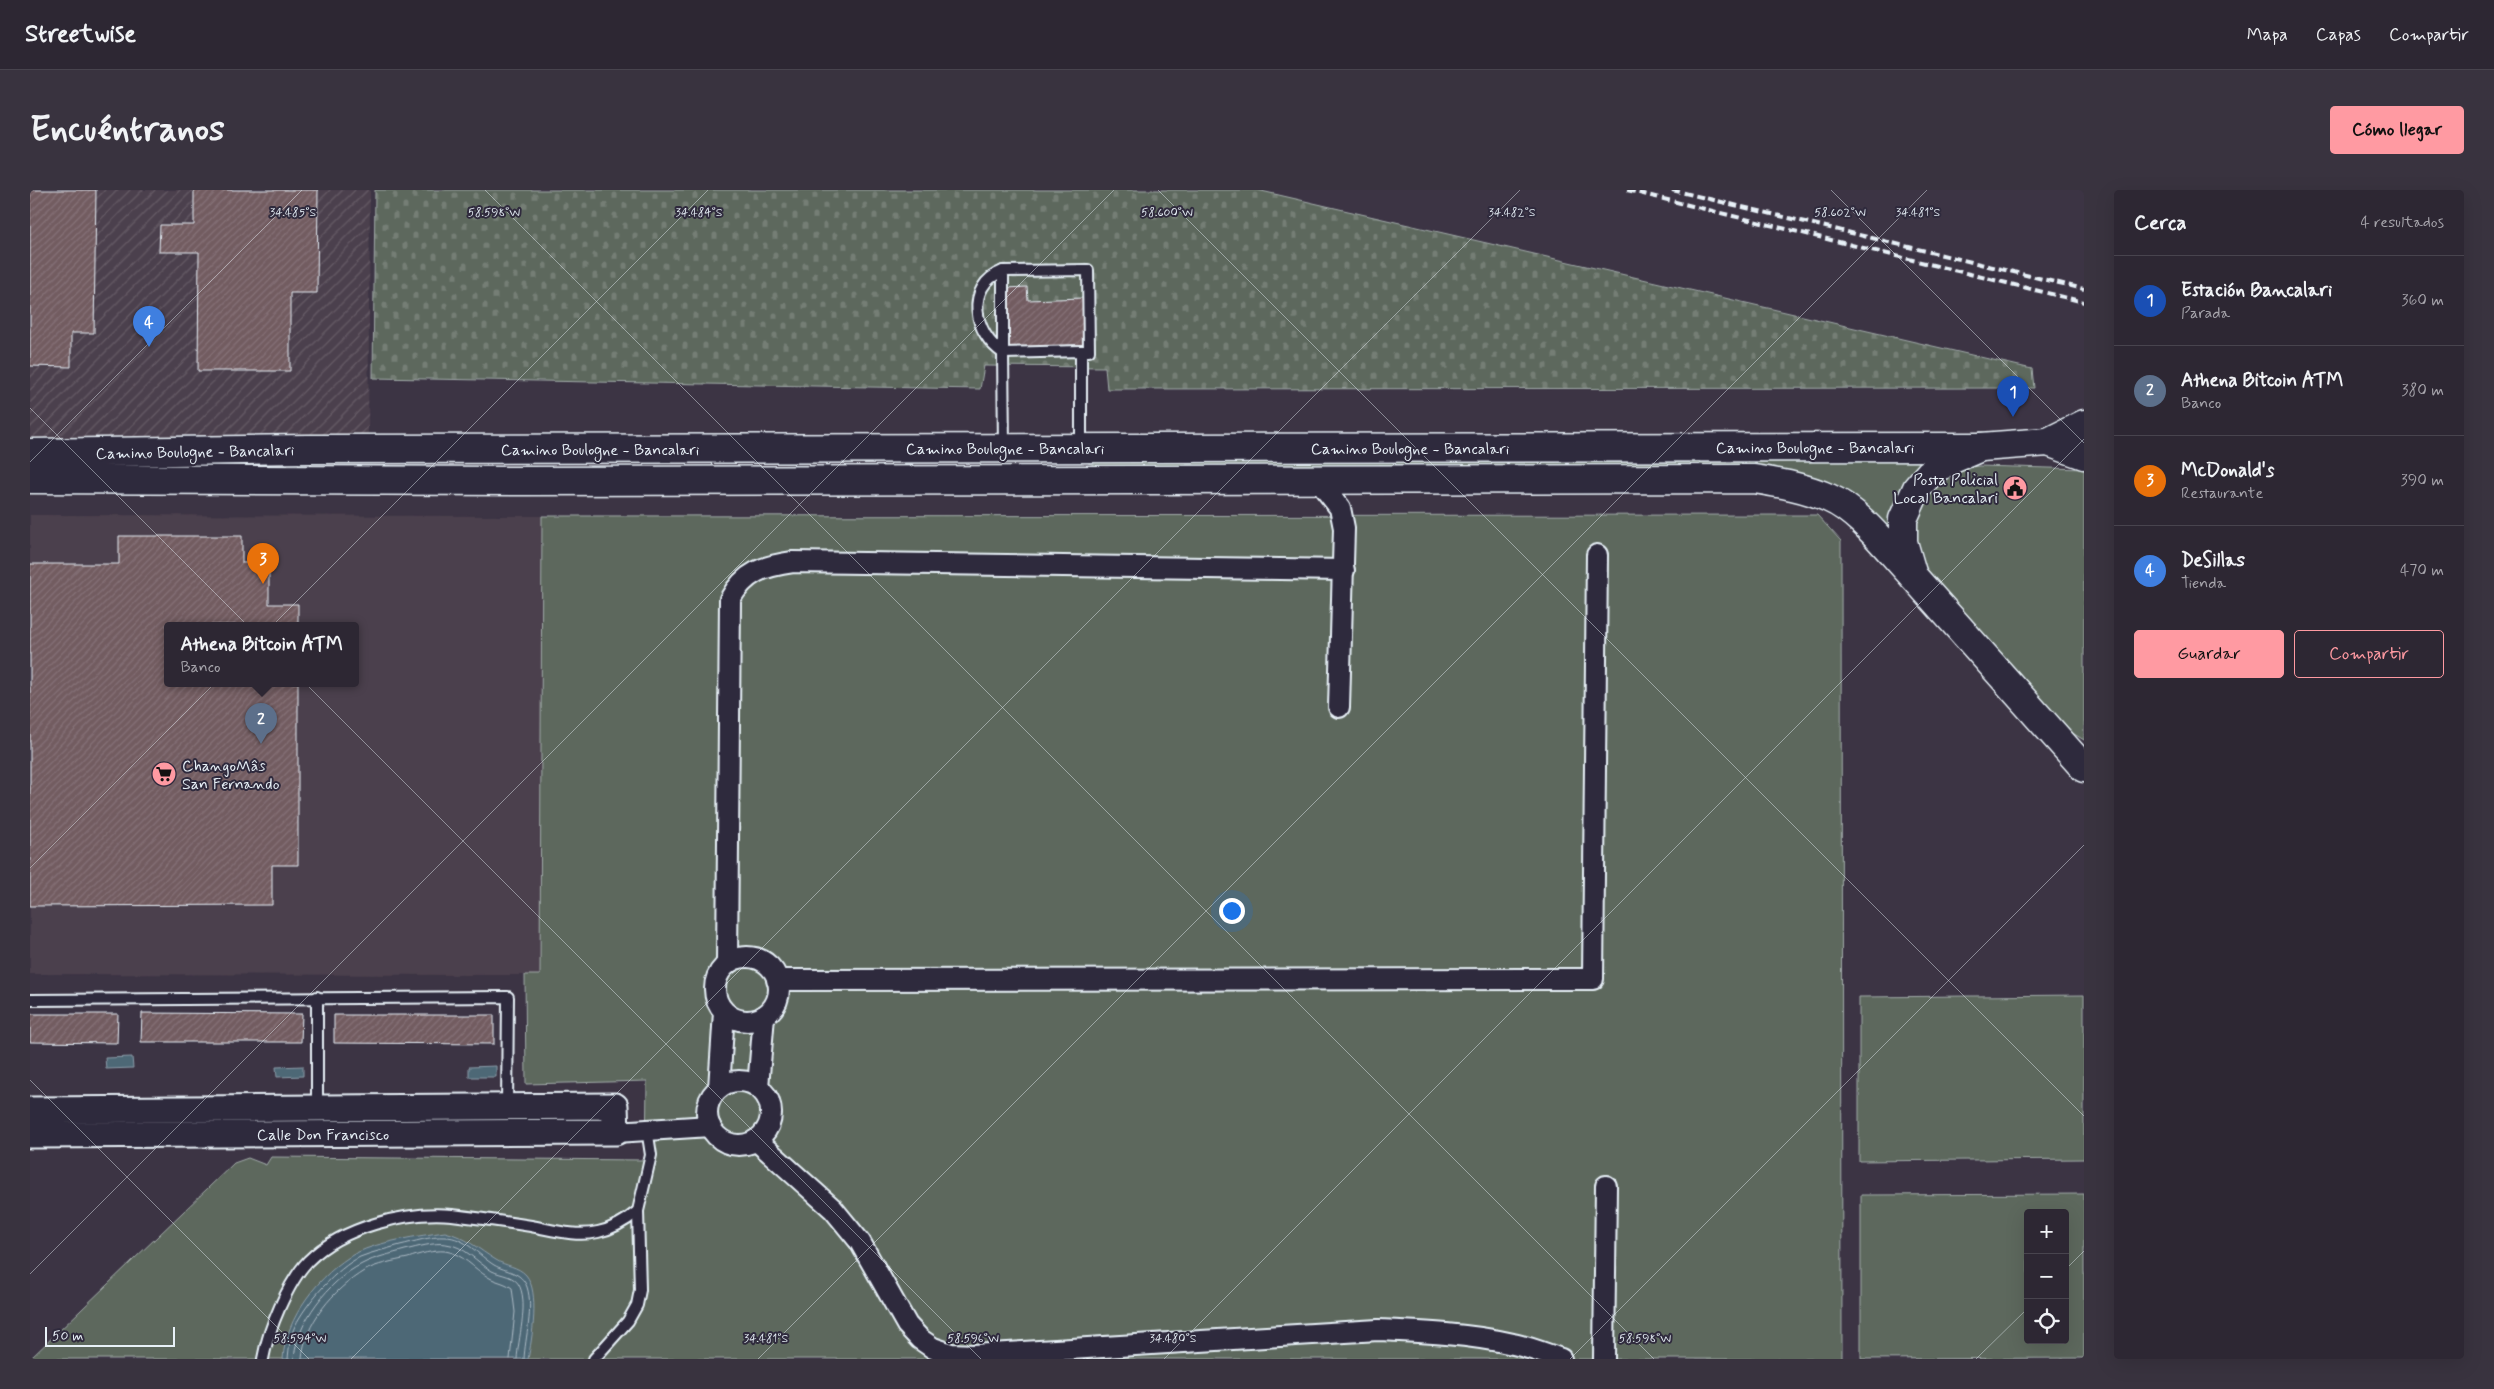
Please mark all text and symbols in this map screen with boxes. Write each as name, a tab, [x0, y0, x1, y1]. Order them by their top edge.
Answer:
text: Streetwise	[25, 19, 136, 50]
text: Mapa	[2247, 23, 2288, 47]
text: Capas	[2316, 23, 2361, 47]
text: Compartir	[2389, 23, 2469, 47]
button: Cómo llegar	[2330, 106, 2464, 154]
text: Encuéntranos	[30, 107, 225, 153]
text: 34.485°S	[270, 205, 317, 221]
text: 58.598°W	[468, 205, 520, 221]
text: 34.484°S	[676, 205, 723, 221]
text: 58.600°W	[1141, 205, 1193, 221]
text: 34.482°S	[1489, 205, 1536, 221]
text: 58.602°W	[1814, 205, 1866, 221]
text: 34.481°S	[1896, 205, 1941, 221]
text: Cerca	[2134, 209, 2187, 237]
text: 4 resultados	[2360, 212, 2444, 233]
text: Estación Bancalari	[2181, 278, 2332, 303]
text: 1	[2146, 290, 2154, 311]
text: 360 m	[2401, 290, 2444, 311]
text: Parada	[2181, 303, 2230, 324]
pin: 4	[133, 306, 165, 347]
text: Athena Bitcoin ATM	[2181, 368, 2343, 393]
pin: 1	[1997, 376, 2029, 417]
text: 2	[2146, 380, 2154, 401]
text: 380 m	[2401, 380, 2444, 401]
text: Banco	[2181, 393, 2221, 414]
street label: Camino Boulogne - Bancalari	[1716, 438, 1915, 460]
street label: Camino Boulogne - Bancalari	[906, 439, 1105, 461]
street label: Camino Boulogne - Bancalari	[1311, 439, 1510, 461]
street label: Camino Boulogne - Bancalari	[96, 440, 295, 466]
street label: Camino Boulogne - Bancalari	[501, 440, 700, 462]
text: McDonald's	[2181, 458, 2274, 483]
place label: Posta Policial Local Bancalari	[1893, 470, 1998, 509]
text: 3	[2146, 470, 2154, 491]
text: 390 m	[2401, 470, 2444, 491]
public building icon: Posta Policial Local Bancalari	[2002, 475, 2028, 501]
text: Restaurante	[2181, 483, 2263, 504]
pin: 3	[247, 543, 279, 584]
text: DeSillas	[2181, 548, 2245, 573]
text: 4	[2145, 560, 2155, 581]
text: 470 m	[2400, 560, 2444, 581]
text: Tienda	[2181, 573, 2226, 594]
popup	[164, 622, 359, 687]
button: Guardar	[2134, 630, 2284, 678]
button: Compartir	[2294, 630, 2444, 678]
text: Athena Bitcoin ATM	[180, 632, 343, 657]
text: Banco	[180, 657, 221, 678]
pin: 2	[245, 703, 277, 744]
place label: ChangoMâs San Fernando	[182, 756, 280, 795]
supermarket icon: ChangoMâs San Fernando	[151, 761, 177, 787]
your location	[1219, 898, 1245, 924]
street label: Calle Don Francisco	[257, 1125, 389, 1146]
map controls	[2024, 1209, 2069, 1344]
button: +	[2024, 1209, 2069, 1254]
button: −	[2024, 1254, 2069, 1299]
button: locate	[2024, 1299, 2069, 1344]
scale bar	[45, 1324, 175, 1347]
text: 50 m	[52, 1327, 83, 1345]
text: 58.594°W	[274, 1331, 327, 1347]
text: 34.481°S	[744, 1331, 789, 1347]
text: 58.596°W	[947, 1331, 999, 1347]
text: 34.480°S	[1149, 1331, 1197, 1347]
text: 58.598°W	[1619, 1331, 1671, 1347]

